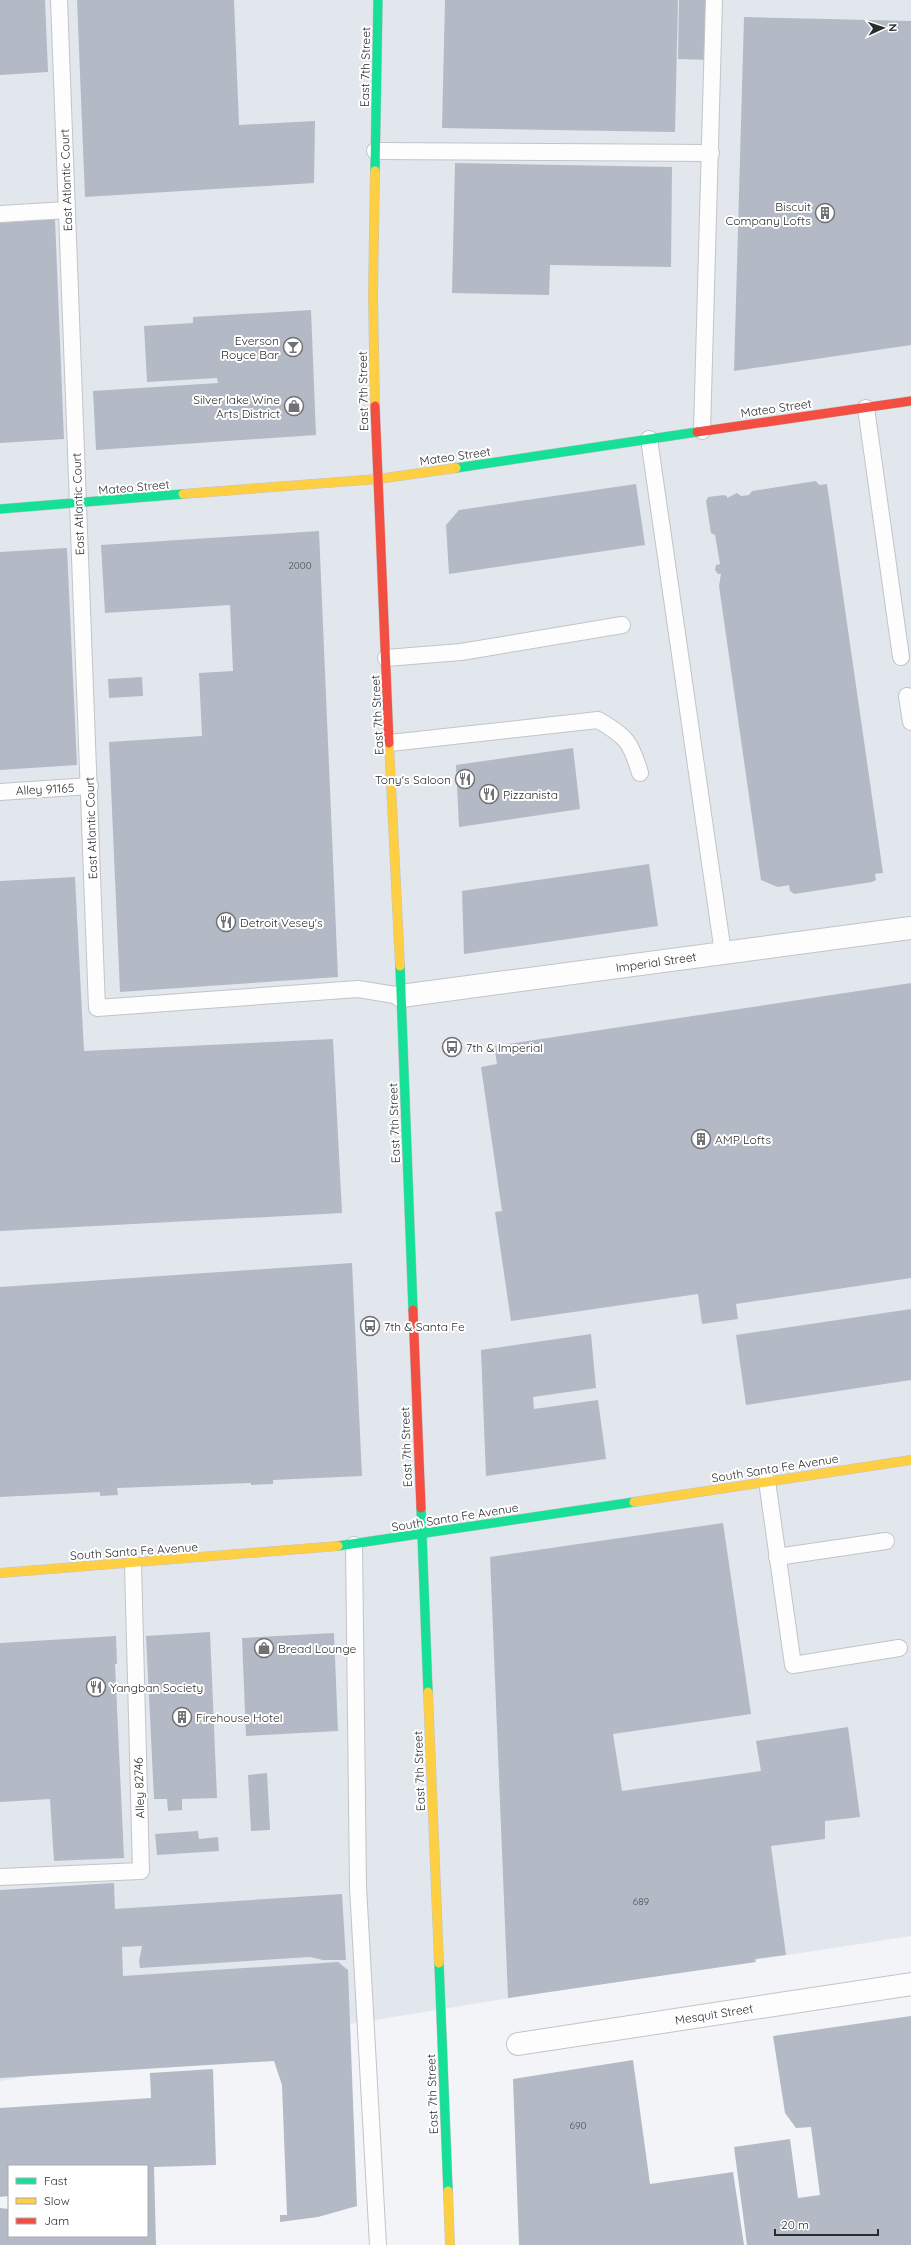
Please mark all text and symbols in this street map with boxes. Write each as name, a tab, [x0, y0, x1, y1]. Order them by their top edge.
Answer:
north arrow	[863, 8, 903, 48]
text: N	[886, 23, 900, 32]
street label: East 7th Street	[357, 27, 373, 107]
street label: East Atlantic Court	[57, 129, 75, 231]
place label: Biscuit Company Lofts	[726, 199, 811, 228]
building icon: Biscuit Company Lofts	[814, 202, 836, 224]
place label: Everson Royce Bar	[221, 333, 279, 362]
bar icon: Everson Royce Bar	[282, 336, 304, 358]
street label: East 7th Street	[355, 351, 371, 431]
place label: Silver lake Wine Arts District	[193, 392, 280, 421]
shop icon: Silver lake Wine Arts District	[283, 395, 305, 417]
street label: Mateo Street	[740, 396, 812, 420]
street label: Mateo Street	[419, 444, 491, 468]
street label: East Atlantic Court	[69, 453, 87, 555]
street label: Mateo Street	[98, 476, 170, 498]
house number: 2000	[288, 559, 312, 572]
street label: East 7th Street	[367, 675, 387, 755]
restaurant icon: Tony's Saloon	[454, 768, 476, 790]
place label: Tony's Saloon	[375, 772, 451, 787]
street label: East Atlantic Court	[82, 777, 100, 879]
street label: Alley 91165	[15, 780, 75, 798]
restaurant icon: Pizzanista	[478, 783, 500, 805]
place label: Pizzanista	[503, 787, 558, 802]
restaurant icon: Detroit Vesey's	[215, 911, 237, 933]
place label: Detroit Vesey's	[240, 915, 323, 930]
street label: Imperial Street	[615, 949, 697, 975]
bus stop icon: 7th & Imperial	[441, 1036, 463, 1058]
place label: 7th & Imperial	[466, 1040, 543, 1055]
street label: East 7th Street	[385, 1083, 403, 1163]
building icon: AMP Lofts	[690, 1128, 712, 1150]
place label: AMP Lofts	[715, 1132, 771, 1147]
bus stop icon: 7th & Santa Fe	[359, 1315, 381, 1337]
place label: 7th & Santa Fe	[384, 1319, 465, 1334]
street label: East 7th Street	[397, 1407, 415, 1487]
street label: South Santa Fe Avenue	[710, 1451, 840, 1485]
street label: South Santa Fe Avenue	[390, 1500, 520, 1534]
street label: South Santa Fe Avenue	[70, 1539, 199, 1563]
shop icon: Bread Lounge	[253, 1637, 275, 1659]
place label: Bread Lounge	[278, 1641, 356, 1656]
restaurant icon: Yangban Society	[85, 1676, 107, 1698]
place label: Yangban Society	[110, 1680, 203, 1695]
building icon: Firehouse Hotel	[171, 1706, 193, 1728]
place label: Firehouse Hotel	[196, 1710, 283, 1725]
street label: East 7th Street	[410, 1731, 428, 1811]
street label: Alley 82746	[130, 1757, 148, 1819]
house number: 689	[633, 1895, 650, 1908]
street label: Mesquit Street	[674, 2000, 754, 2028]
street label: East 7th Street	[423, 2054, 441, 2134]
house number: 690	[570, 2119, 586, 2132]
legend	[8, 2165, 148, 2237]
text: Fast	[44, 2173, 68, 2188]
text: Slow	[44, 2193, 70, 2208]
scale bar	[775, 2211, 878, 2237]
text: Jam	[44, 2213, 69, 2228]
text: 20 m	[781, 2217, 809, 2232]

